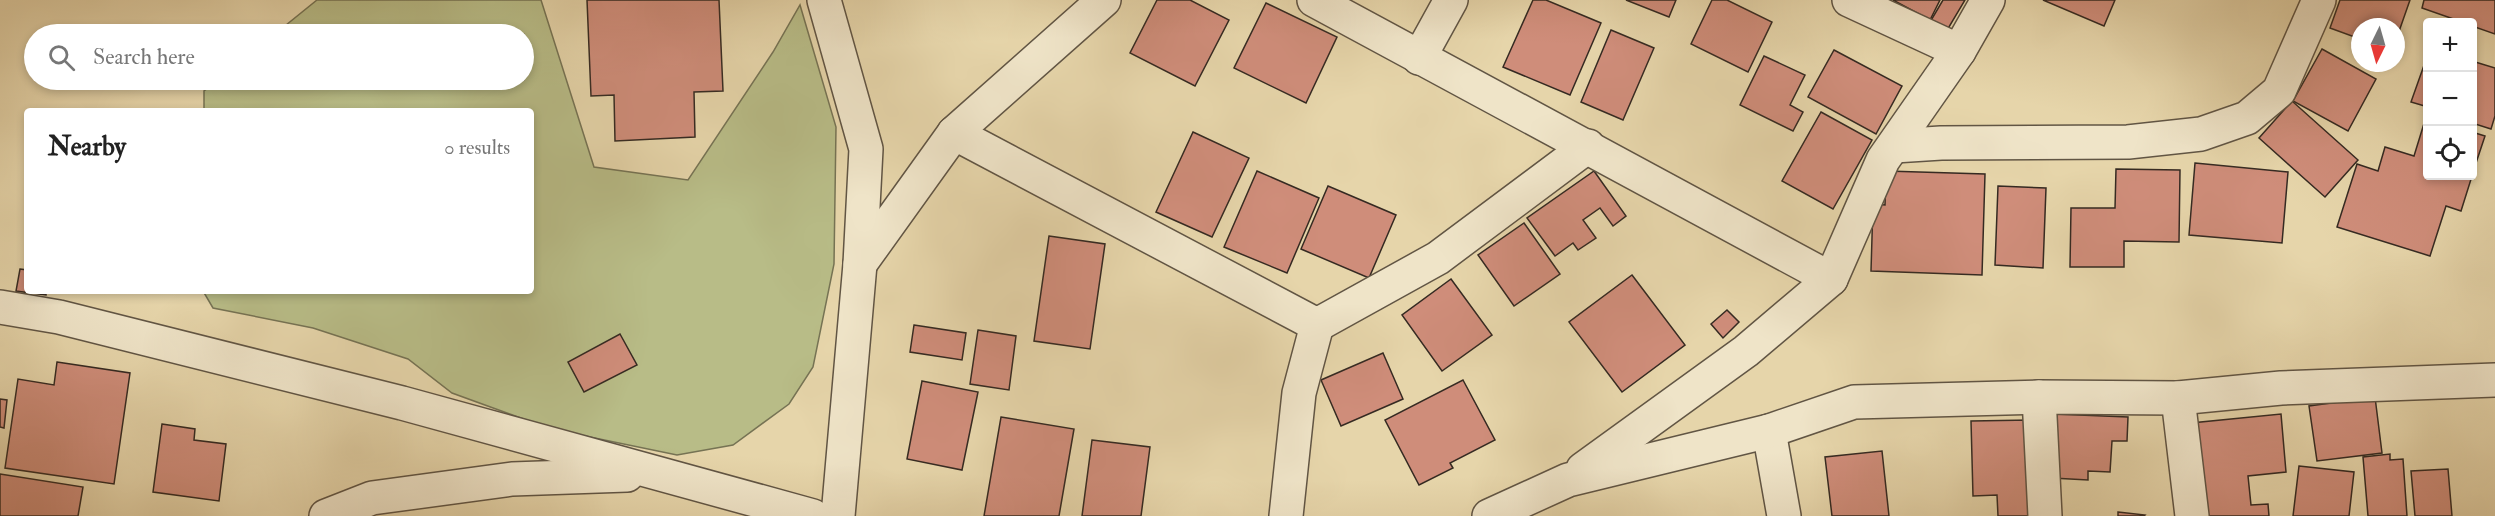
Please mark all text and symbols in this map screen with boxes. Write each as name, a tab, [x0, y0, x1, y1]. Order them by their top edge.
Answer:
north arrow	[2351, 18, 2405, 72]
map controls	[2423, 18, 2477, 180]
button: +	[2423, 18, 2477, 72]
search box	[24, 24, 534, 90]
icon: search	[45, 41, 78, 74]
text: Search here	[93, 43, 195, 71]
button: −	[2423, 72, 2477, 126]
button: locate	[2423, 126, 2477, 180]
text: Nearby	[48, 131, 126, 163]
text: 0 results	[444, 135, 510, 160]

